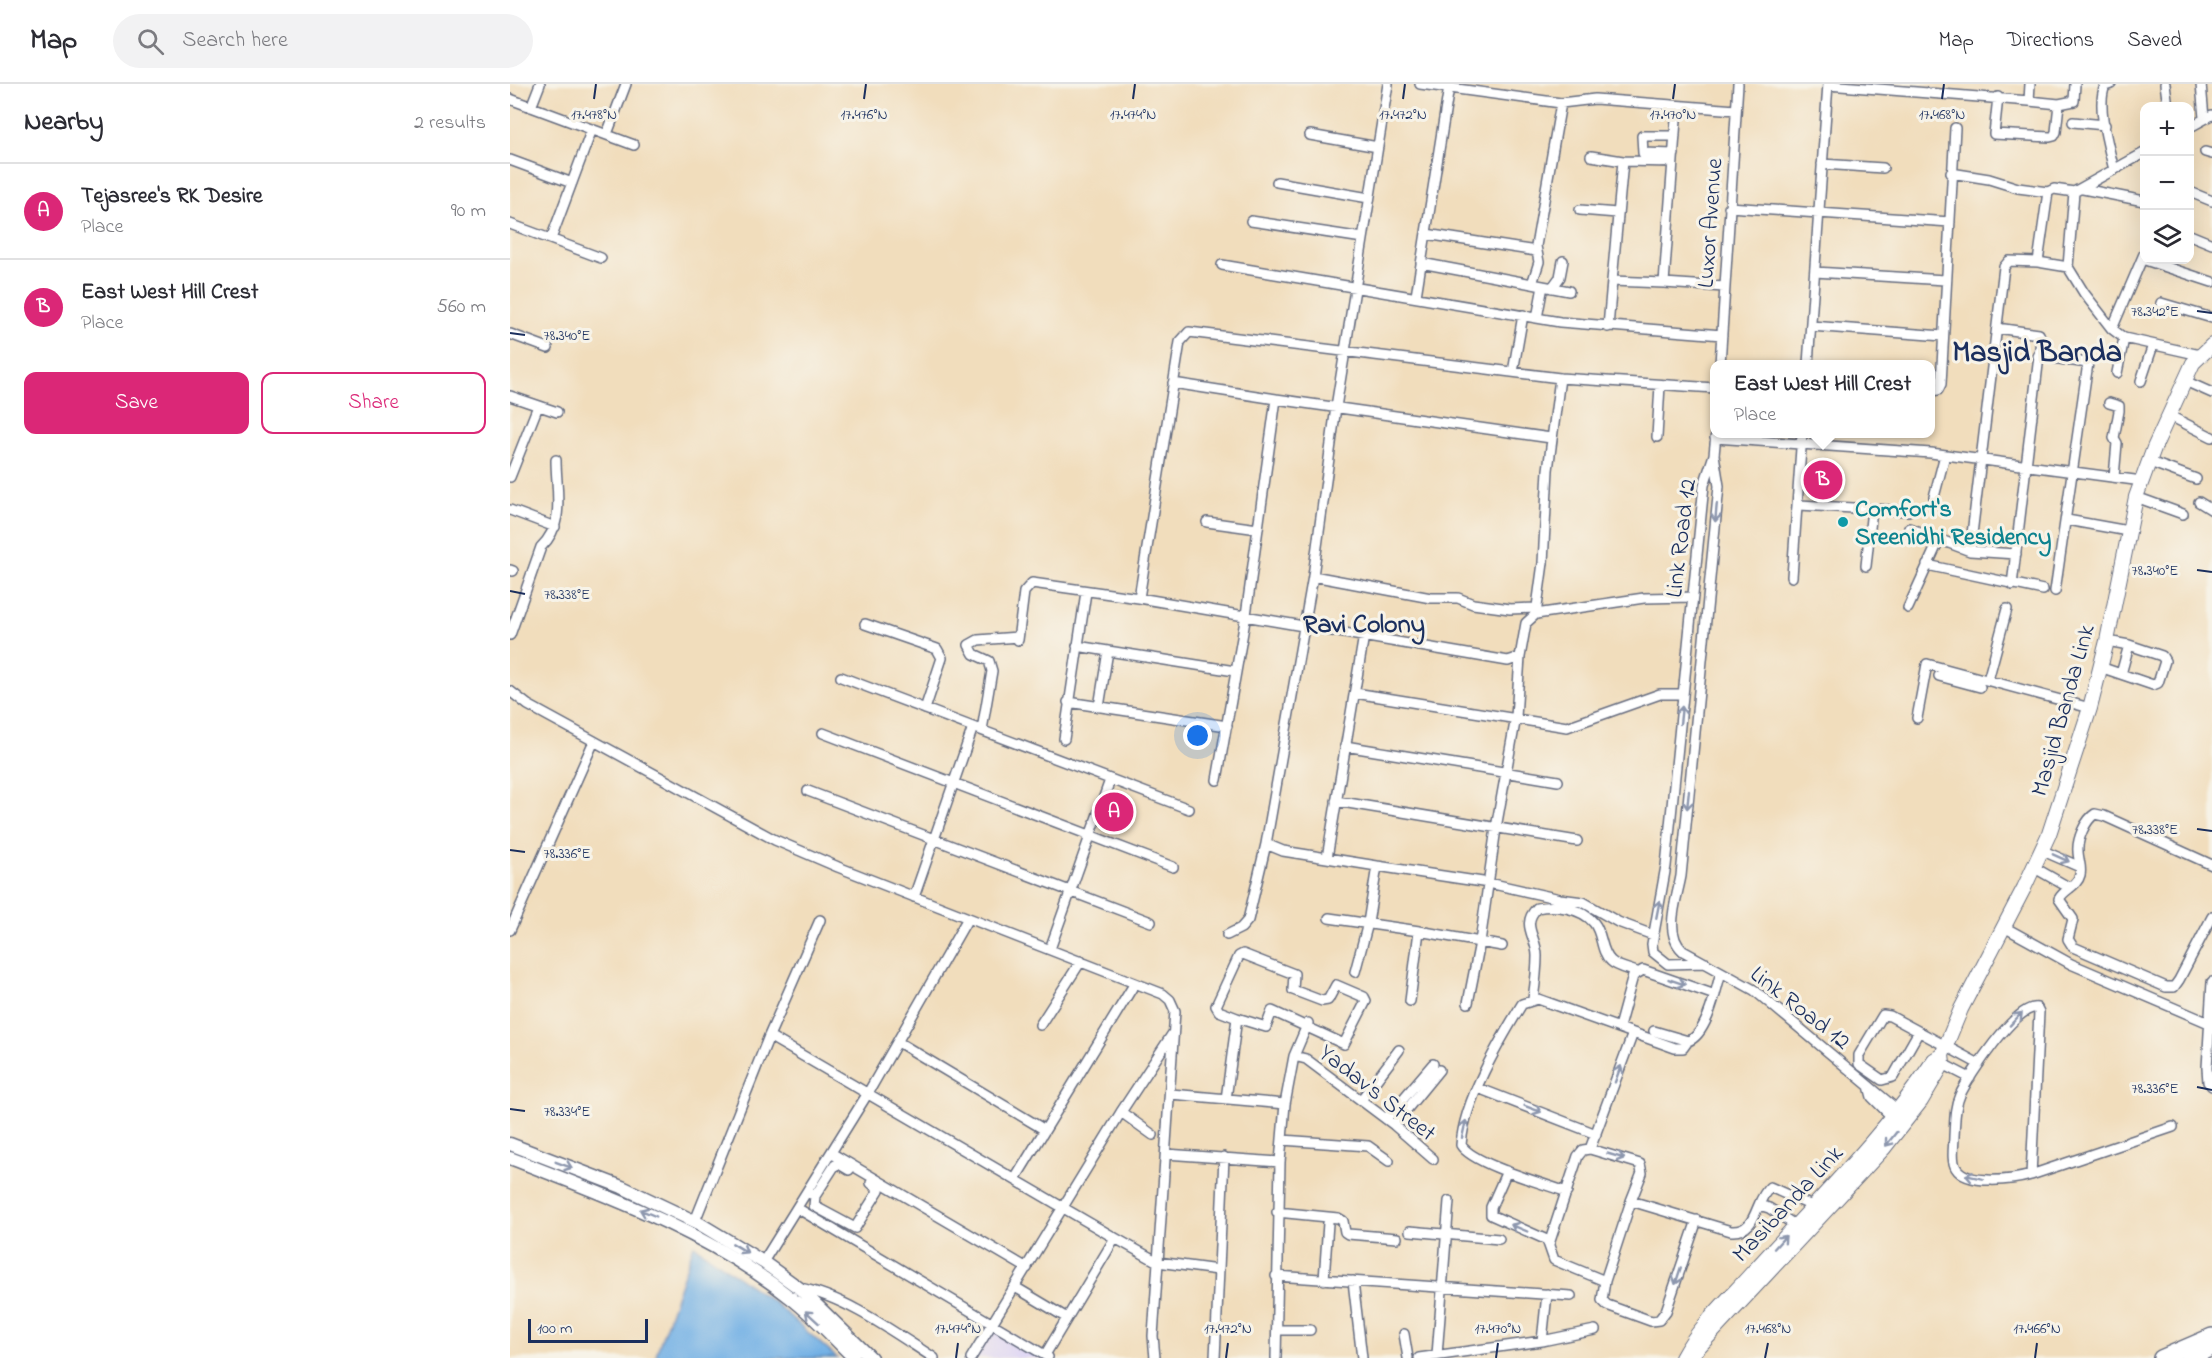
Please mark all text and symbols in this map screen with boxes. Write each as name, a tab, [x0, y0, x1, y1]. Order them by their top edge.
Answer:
search box	[113, 14, 533, 68]
text: Map	[30, 21, 77, 62]
icon: search	[134, 25, 167, 58]
text: Search here	[182, 25, 288, 57]
text: Map	[1938, 26, 1974, 56]
text: Directions	[2007, 26, 2094, 56]
text: Saved	[2127, 26, 2182, 56]
map controls	[2140, 102, 2194, 264]
button: +	[2140, 102, 2194, 156]
text: Nearby	[24, 104, 103, 142]
text: 17.478°N	[571, 104, 617, 126]
text: 17.476°N	[840, 104, 888, 126]
text: 17.474°N	[1110, 104, 1156, 126]
text: 17.472°N	[1379, 104, 1427, 126]
text: 17.470°N	[1650, 104, 1697, 126]
text: 17.468°N	[1919, 104, 1965, 126]
text: 2 results	[414, 109, 486, 138]
button: −	[2140, 156, 2194, 210]
street label: Luxor Avenue	[1689, 157, 1734, 289]
text: Tejasree's RK Desire	[81, 181, 263, 213]
text: A	[37, 197, 50, 226]
text: 90 m	[451, 197, 486, 226]
button: layers	[2140, 210, 2194, 264]
text: Place	[81, 213, 123, 242]
text: East West Hill Crest	[81, 277, 258, 309]
text: B	[37, 293, 50, 322]
text: 560 m	[437, 293, 486, 322]
text: 78.342°E	[2131, 301, 2179, 323]
text: Place	[81, 309, 123, 338]
text: 78.340°E	[544, 325, 590, 347]
district label: Masjid Banda	[1952, 332, 2122, 376]
popup	[1710, 360, 1935, 438]
text: East West Hill Crest	[1734, 369, 1911, 401]
button: Save	[24, 372, 249, 434]
button: Share	[261, 372, 486, 434]
text: Place	[1734, 401, 1776, 430]
pin: B	[1804, 458, 1842, 502]
street label: Link Road 12	[1658, 477, 1707, 600]
place label: Comfort's Sreenidhi Residency	[1855, 493, 2051, 557]
one-way arrow	[1710, 503, 1721, 523]
marker: Comfort's Sreenidhi Residency	[1836, 515, 1850, 529]
text: 78.340°E	[2132, 560, 2178, 582]
text: 78.338°E	[544, 584, 590, 606]
district label: Ravi Colony	[1303, 607, 1425, 645]
street label: Masjid Banda Link	[2023, 620, 2106, 801]
one-way arrow	[1676, 706, 1687, 726]
your location	[1183, 721, 1212, 750]
pin: A	[1094, 790, 1134, 834]
one-way arrow	[1682, 790, 1693, 810]
text: 78.338°E	[2132, 819, 2178, 841]
text: 78.336°E	[544, 843, 590, 865]
one-way arrow	[2051, 853, 2070, 864]
one-way arrow	[1653, 899, 1664, 919]
street label: Link Road 12	[1742, 958, 1857, 1060]
one-way arrow	[1667, 977, 1686, 988]
one-way arrow	[2009, 1011, 2024, 1026]
street label: Yadav's Street	[1310, 1037, 1443, 1151]
one-way arrow	[1613, 1065, 1624, 1084]
text: 78.336°E	[2132, 1078, 2178, 1100]
text: 78.334°E	[544, 1101, 590, 1123]
one-way arrow	[1523, 1104, 1541, 1115]
one-way arrow	[1459, 1119, 1470, 1139]
one-way arrow	[1885, 1131, 1898, 1147]
street label: Masibanda Link	[1725, 1138, 1853, 1271]
one-way arrow	[1606, 1151, 1625, 1163]
one-way arrow	[555, 1160, 573, 1171]
one-way arrow	[1964, 1171, 1984, 1182]
one-way arrow	[640, 1207, 658, 1218]
one-way arrow	[1510, 1222, 1529, 1233]
one-way arrow	[1773, 1235, 1787, 1250]
one-way arrow	[731, 1242, 748, 1254]
one-way arrow	[1671, 1266, 1682, 1285]
one-way arrow	[805, 1310, 820, 1324]
scale bar	[528, 1316, 648, 1344]
text: 100 m	[537, 1317, 572, 1341]
text: 17.474°N	[935, 1318, 981, 1340]
text: 17.472°N	[1204, 1318, 1252, 1340]
text: 17.470°N	[1475, 1318, 1522, 1340]
text: 17.468°N	[1745, 1318, 1791, 1340]
text: 17.466°N	[2013, 1318, 2061, 1340]

